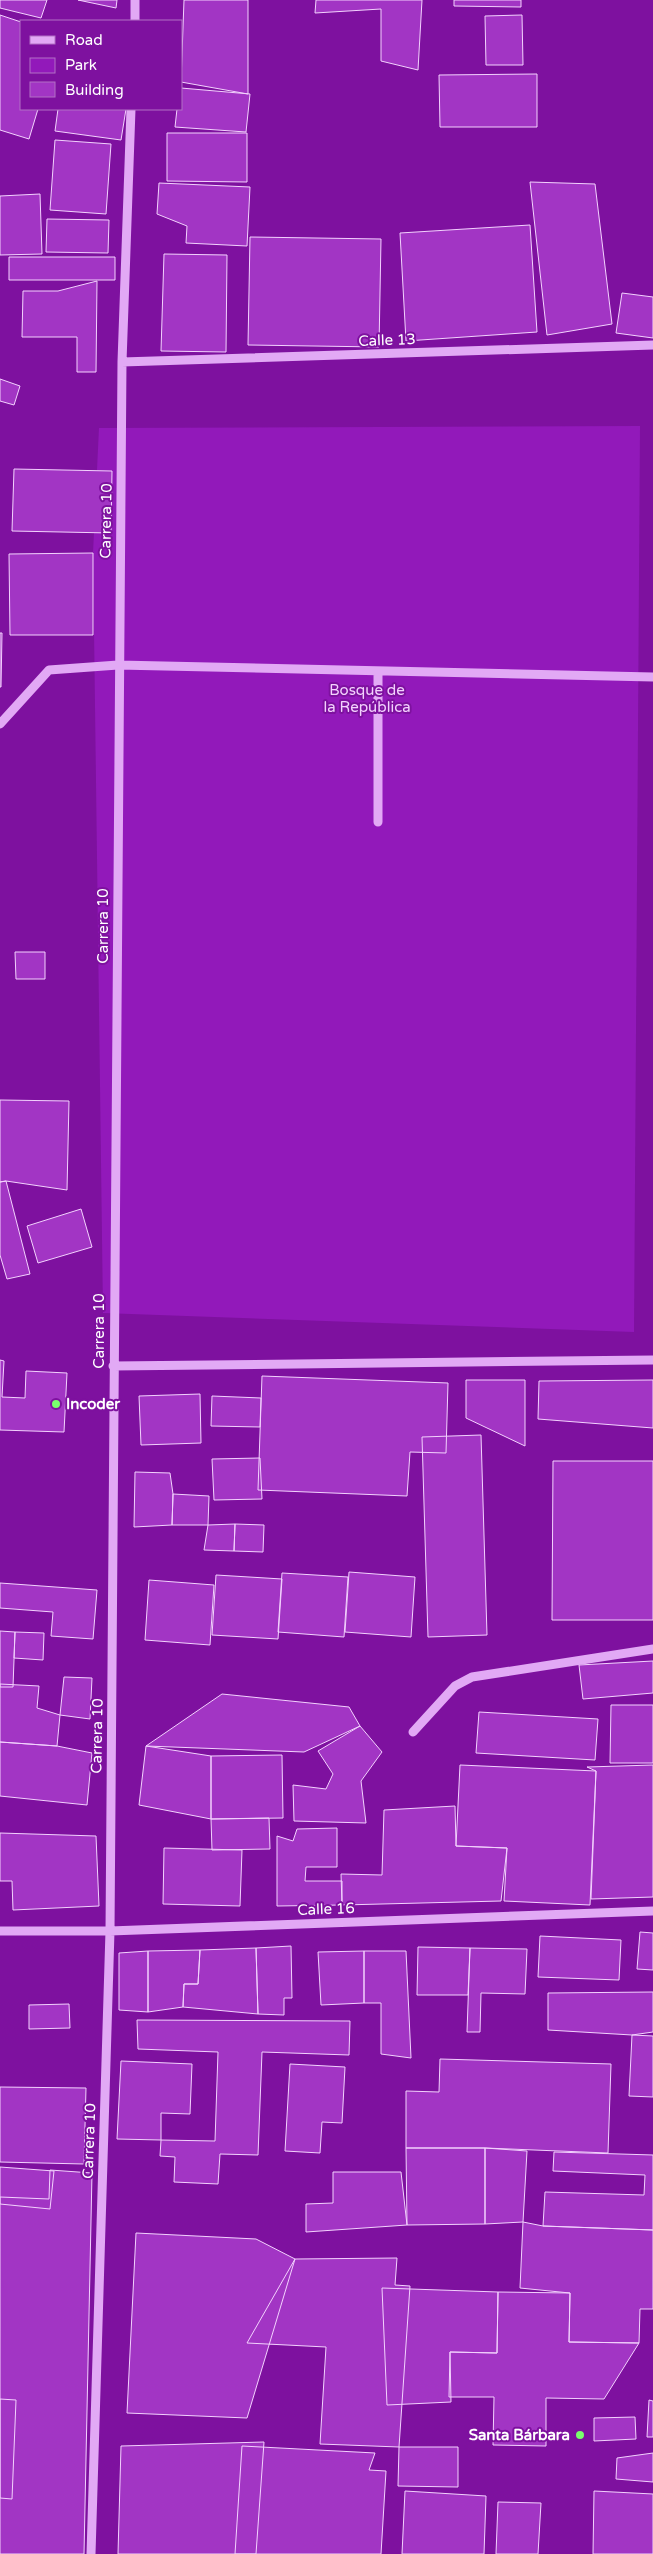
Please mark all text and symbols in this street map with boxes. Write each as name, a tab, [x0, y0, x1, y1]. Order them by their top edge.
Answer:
legend	[20, 20, 182, 110]
text: Road	[65, 31, 103, 49]
text: Park	[65, 56, 97, 74]
text: Building	[65, 81, 124, 99]
street label: Calle 13	[358, 330, 416, 350]
street label: Carrera 10	[96, 483, 116, 559]
park label: Bosque de la República	[323, 681, 411, 716]
street label: Carrera 10	[94, 888, 112, 964]
street label: Carrera 10	[90, 1293, 108, 1369]
place label: Incoder	[66, 1395, 120, 1413]
marker: Incoder	[50, 1398, 62, 1410]
street label: Carrera 10	[87, 1698, 107, 1774]
street label: Calle 16	[297, 1899, 355, 1919]
street label: Carrera 10	[79, 2103, 99, 2179]
place label: Santa Bárbara	[469, 2426, 570, 2444]
marker: Santa Bárbara	[574, 2429, 586, 2441]

